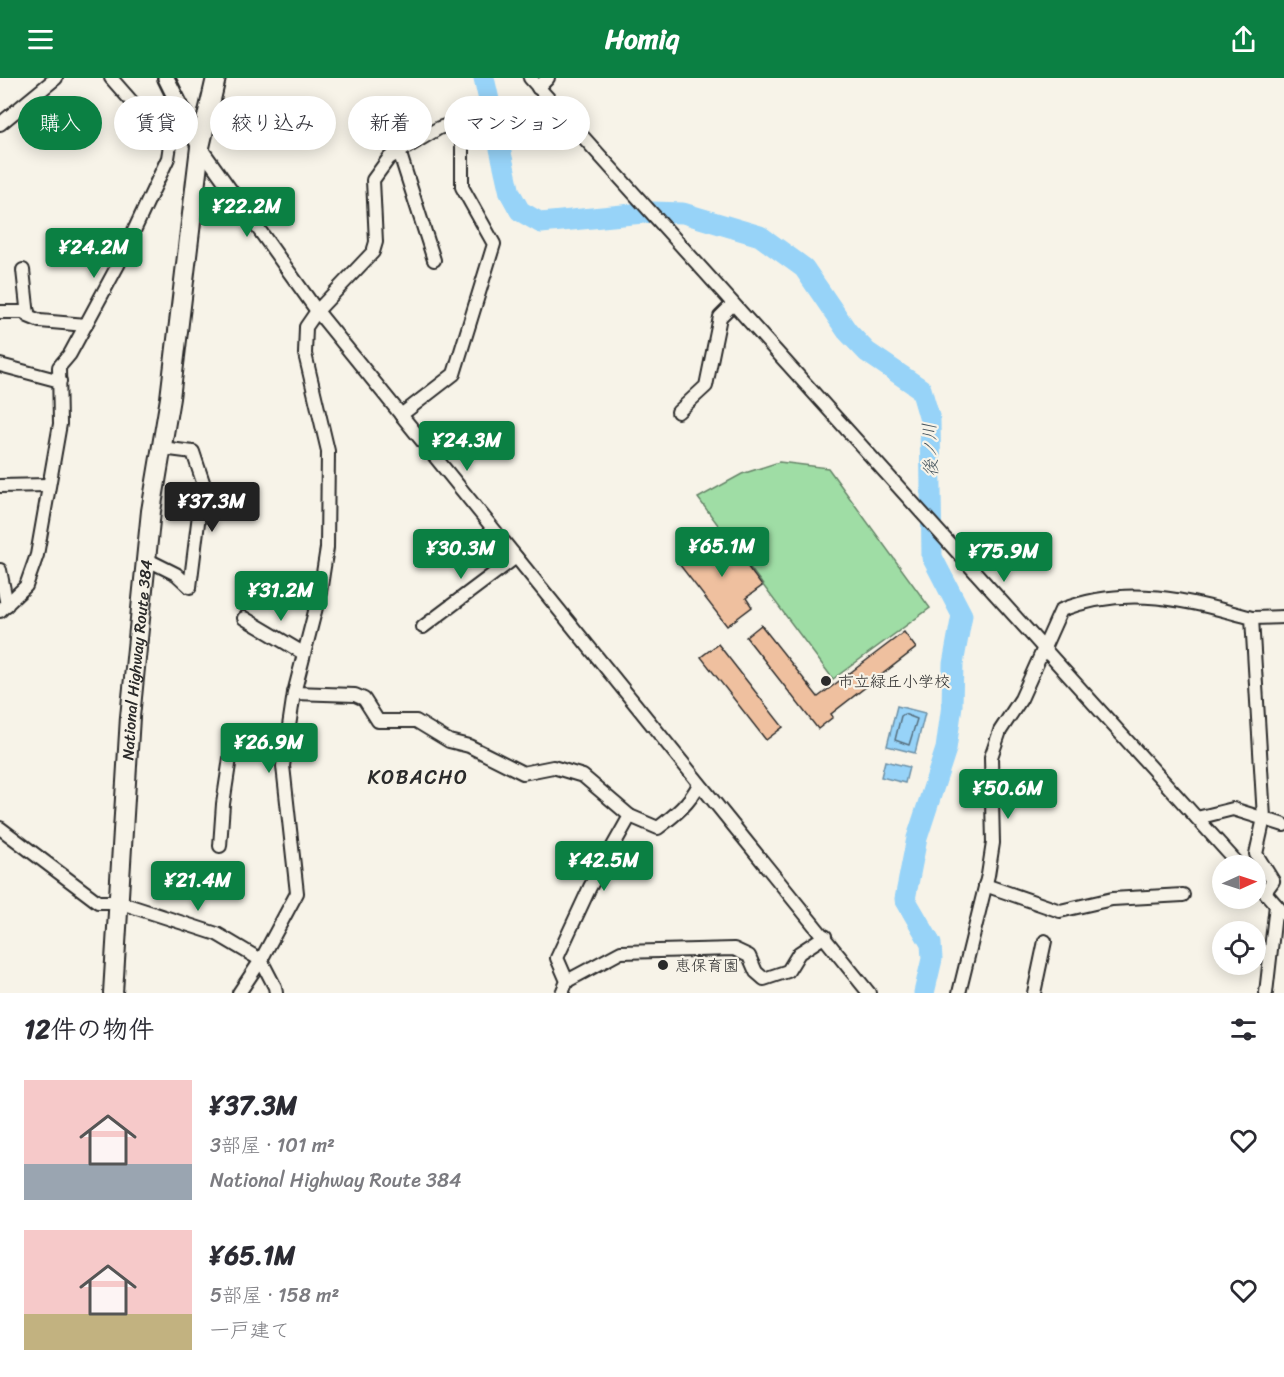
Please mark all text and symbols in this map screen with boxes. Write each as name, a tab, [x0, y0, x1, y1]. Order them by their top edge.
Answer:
text: Homiq	[605, 15, 679, 63]
icon: menu	[24, 23, 57, 56]
icon: share	[1227, 23, 1260, 56]
chip: 購入	[18, 96, 102, 150]
chip: 賃貸	[114, 96, 198, 150]
chip: 絞り込み	[210, 96, 336, 150]
chip: 新着	[348, 96, 432, 150]
chip: マンション	[444, 96, 590, 150]
pin: ¥22.2M	[198, 187, 296, 238]
text: ¥22.2M	[213, 189, 281, 224]
pin: ¥24.2M	[45, 228, 143, 279]
text: ¥24.2M	[59, 230, 129, 265]
pin: ¥24.3M	[418, 421, 516, 472]
water label: 後ノ川	[913, 422, 947, 478]
text: ¥24.3M	[433, 423, 501, 458]
pin: ¥37.3M	[163, 482, 261, 533]
text: ¥37.3M	[179, 484, 245, 519]
pin: ¥65.1M	[673, 527, 771, 578]
pin: ¥30.3M	[412, 529, 510, 580]
text: ¥65.1M	[689, 529, 755, 564]
text: ¥30.3M	[427, 531, 495, 566]
pin: ¥75.9M	[955, 532, 1053, 583]
text: ¥75.9M	[969, 534, 1039, 569]
street label: National Highway Route 384	[113, 558, 160, 761]
pin: ¥31.2M	[232, 571, 330, 622]
text: ¥31.2M	[249, 573, 313, 608]
place label: 市立緑丘小学校	[838, 667, 950, 696]
marker: 市立緑丘小学校	[819, 674, 833, 688]
pin: ¥26.9M	[220, 723, 318, 774]
text: ¥26.9M	[235, 725, 303, 760]
district label: KOBACHO	[368, 760, 468, 795]
pin: ¥50.6M	[959, 769, 1057, 820]
text: ¥50.6M	[973, 771, 1043, 806]
pin: ¥42.5M	[555, 841, 653, 892]
text: ¥42.5M	[569, 843, 639, 878]
north arrow	[1212, 855, 1266, 909]
map controls	[1212, 855, 1266, 975]
pin: ¥21.4M	[149, 861, 247, 912]
text: ¥21.4M	[165, 863, 231, 898]
button: locate	[1212, 921, 1266, 975]
place label: 恵保育園	[675, 951, 739, 980]
marker: 恵保育園	[656, 958, 670, 972]
text: 12件の物件	[24, 1006, 154, 1052]
icon: filters	[1227, 1013, 1260, 1046]
text: ¥37.3M	[210, 1082, 297, 1128]
icon: home	[72, 1104, 144, 1176]
icon: heart	[1227, 1124, 1260, 1157]
text: 3部屋 · 101 m²	[210, 1128, 335, 1163]
text: National Highway Route 384	[210, 1163, 462, 1198]
text: ¥65.1M	[210, 1232, 295, 1278]
icon: home	[72, 1254, 144, 1326]
icon: heart	[1227, 1274, 1260, 1307]
text: 5部屋 · 158 m²	[210, 1278, 339, 1313]
text: 一戸建て	[210, 1313, 290, 1348]

